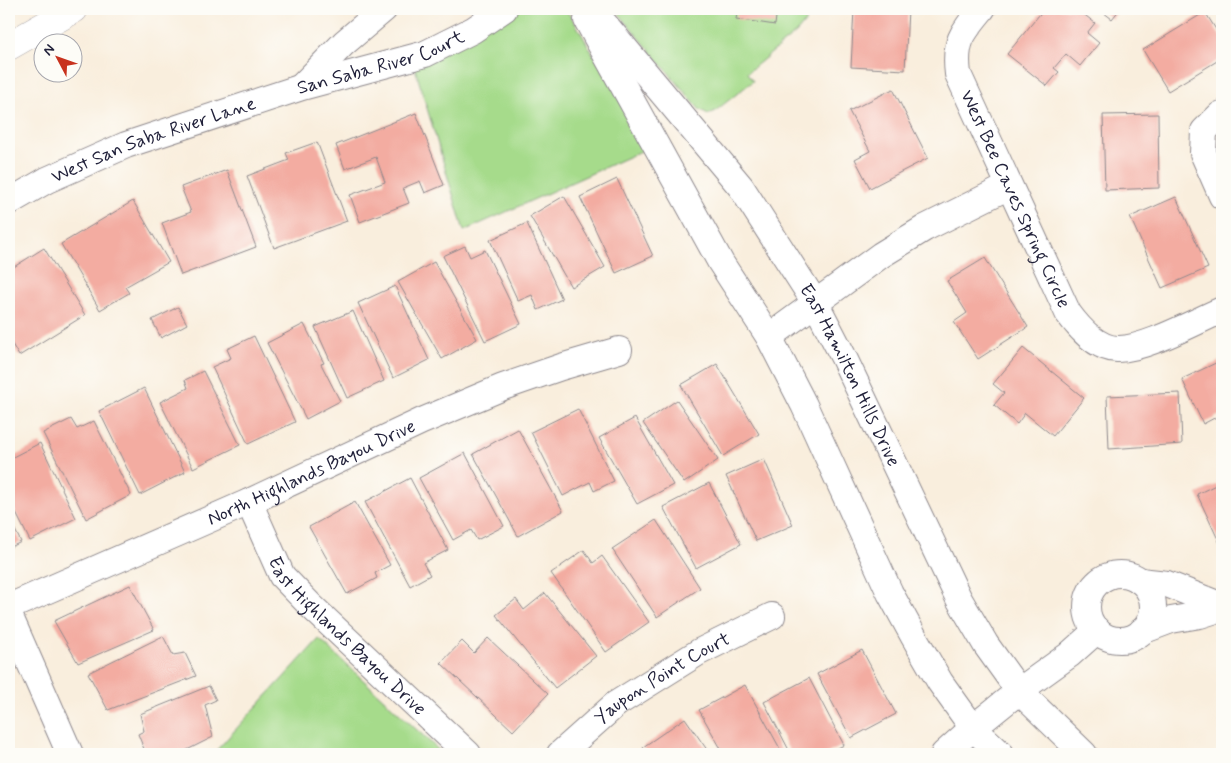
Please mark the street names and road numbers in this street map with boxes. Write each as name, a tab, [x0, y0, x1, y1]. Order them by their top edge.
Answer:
street label: San Saba River Court	[294, 24, 468, 100]
street label: West Bee Caves Spring Circle	[955, 86, 1077, 312]
street label: West San Saba River Lane	[47, 91, 259, 189]
street label: East Hamilton Hills Drive	[794, 279, 906, 471]
street label: North Highlands Bayou Drive	[203, 413, 420, 531]
street label: East Highlands Bayou Drive	[262, 553, 432, 721]
street label: Yaupon Point Court	[589, 626, 734, 730]

